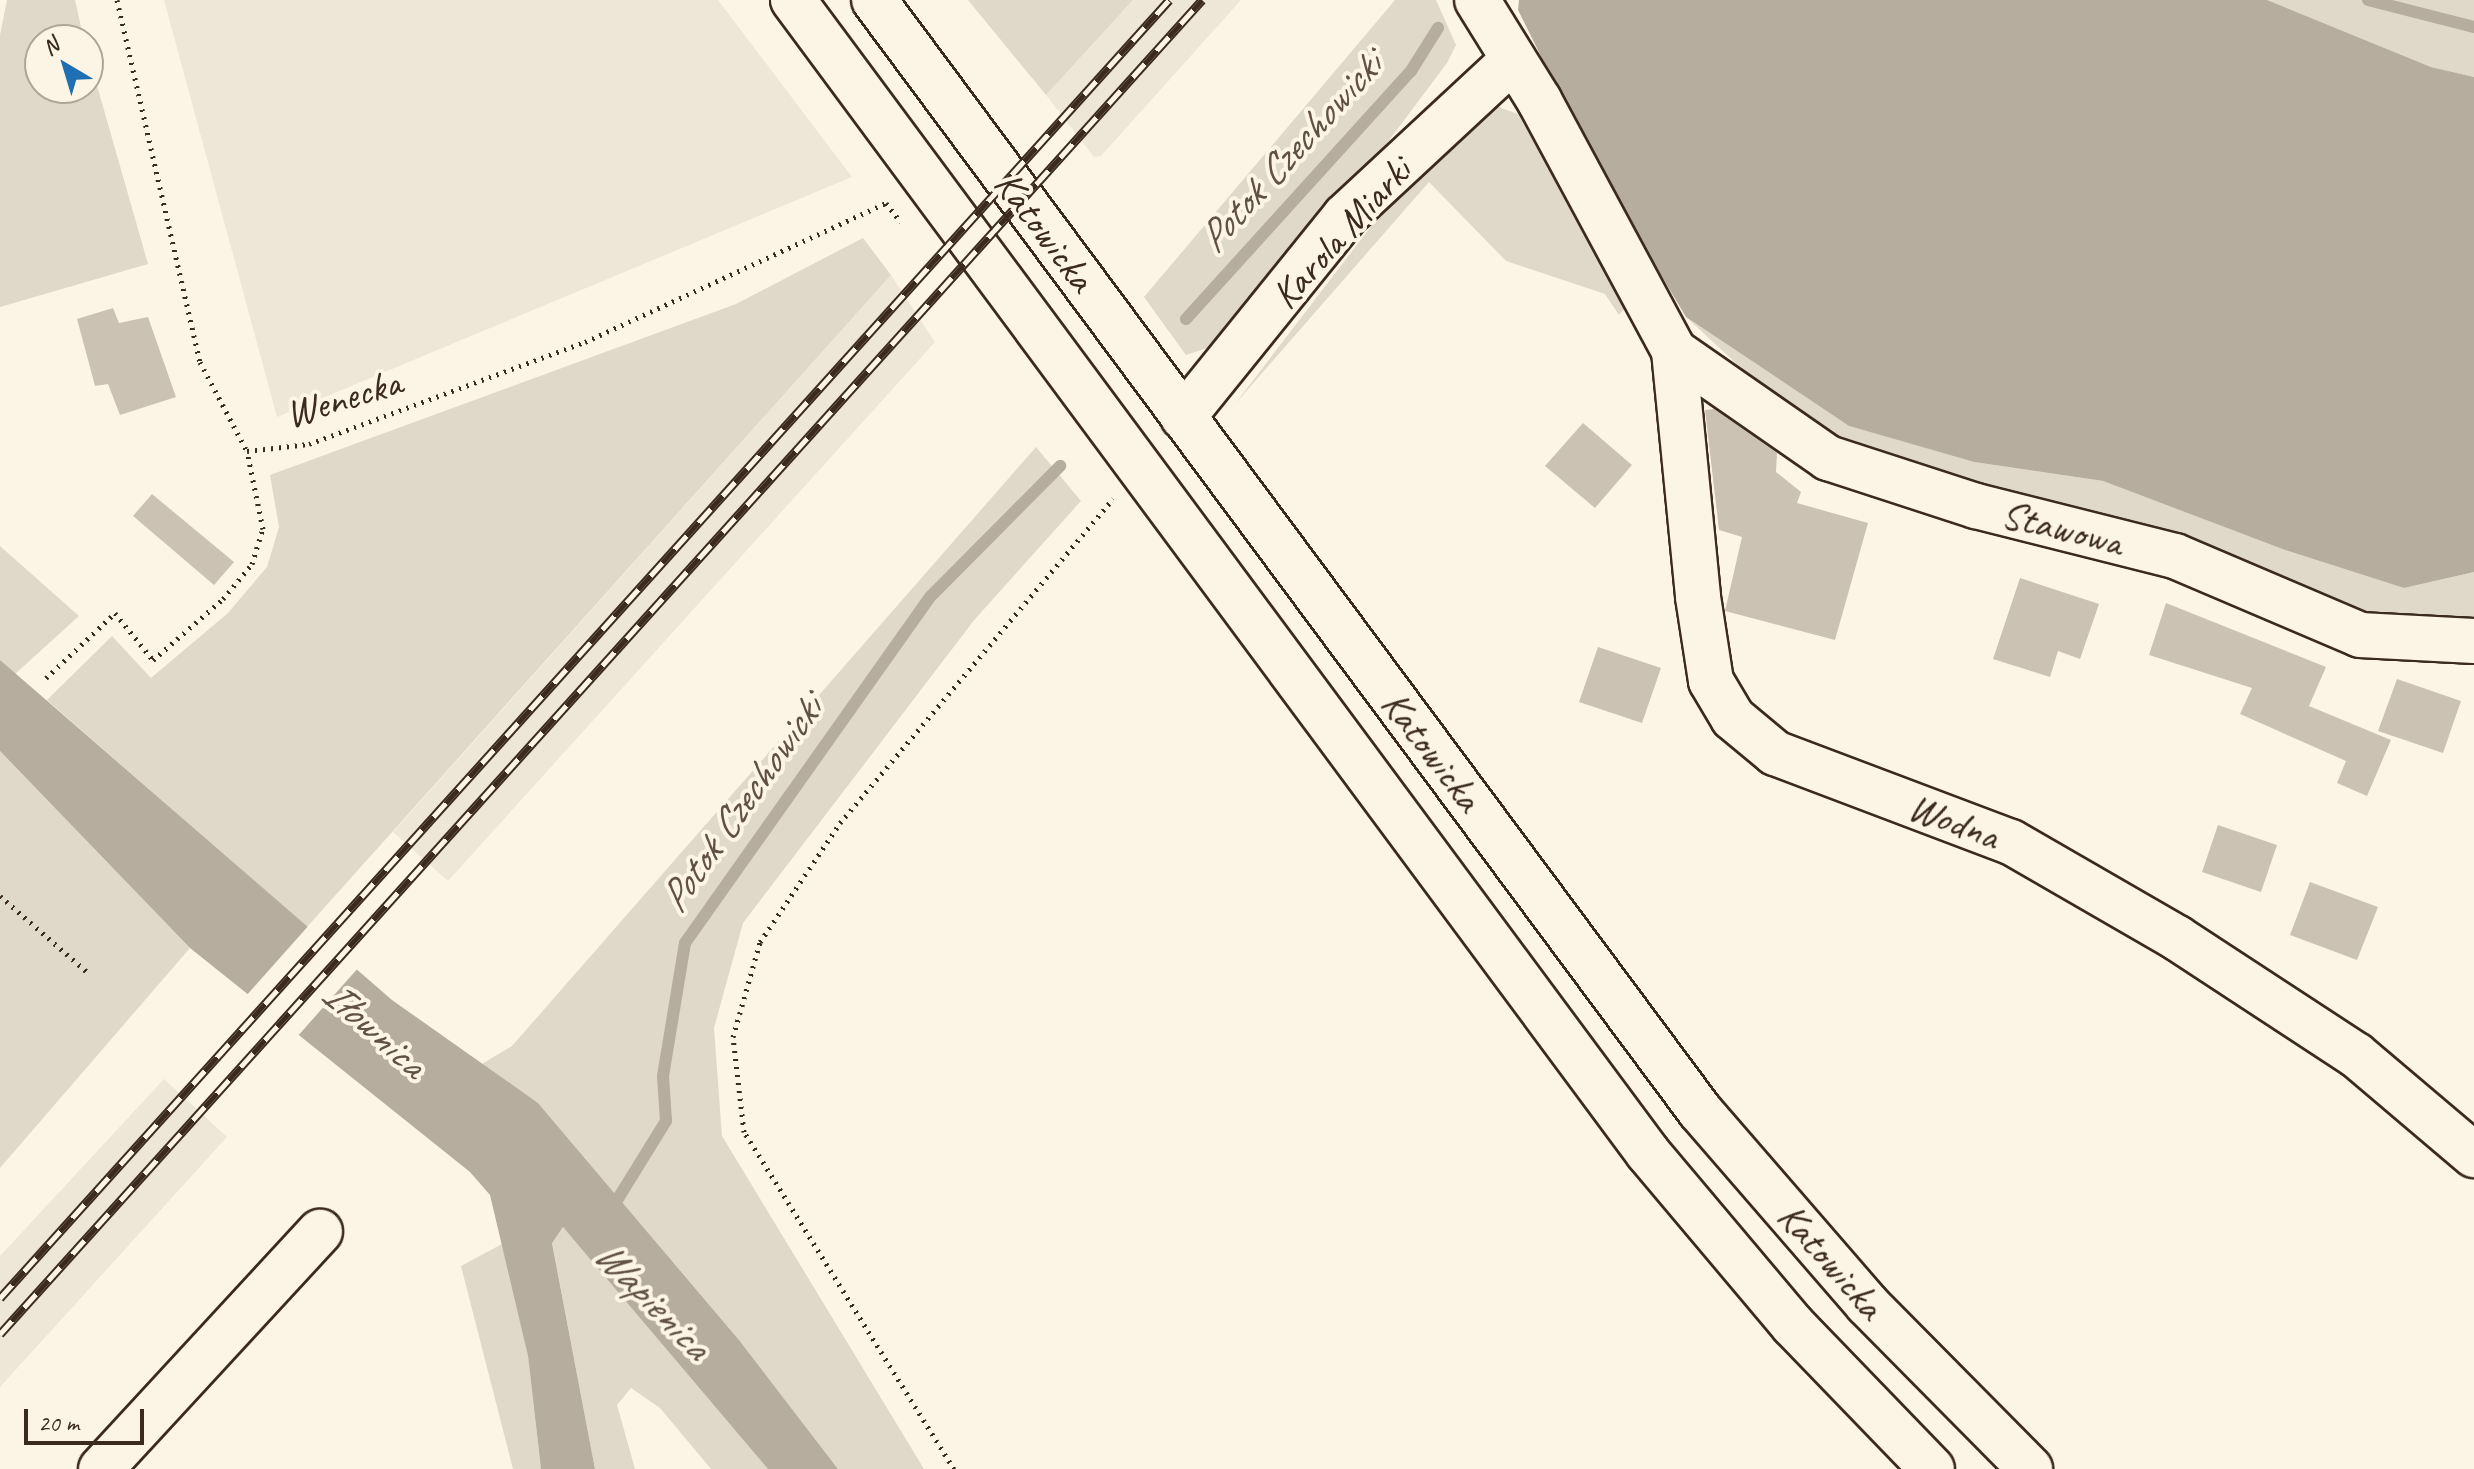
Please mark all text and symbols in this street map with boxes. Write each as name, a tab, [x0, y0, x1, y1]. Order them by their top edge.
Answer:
north arrow	[24, 24, 104, 104]
text: N	[36, 31, 64, 62]
water label: Potok Czechowicki	[1187, 43, 1393, 263]
street label: Karola Miarki	[1261, 148, 1421, 318]
street label: Katowicka	[984, 161, 1106, 301]
street label: Wenecka	[279, 358, 407, 438]
street label: Stawowa	[1997, 490, 2127, 566]
street label: Katowicka	[1371, 681, 1493, 821]
water label: Potok Czechowicki	[648, 688, 834, 922]
street label: Wodna	[1902, 782, 2006, 860]
water label: Iłownica	[312, 969, 436, 1089]
street label: Katowicka	[1768, 1193, 1894, 1329]
water label: Wapienica	[583, 1230, 721, 1370]
scale bar	[28, 1393, 148, 1443]
text: 20 m	[38, 1408, 79, 1438]

